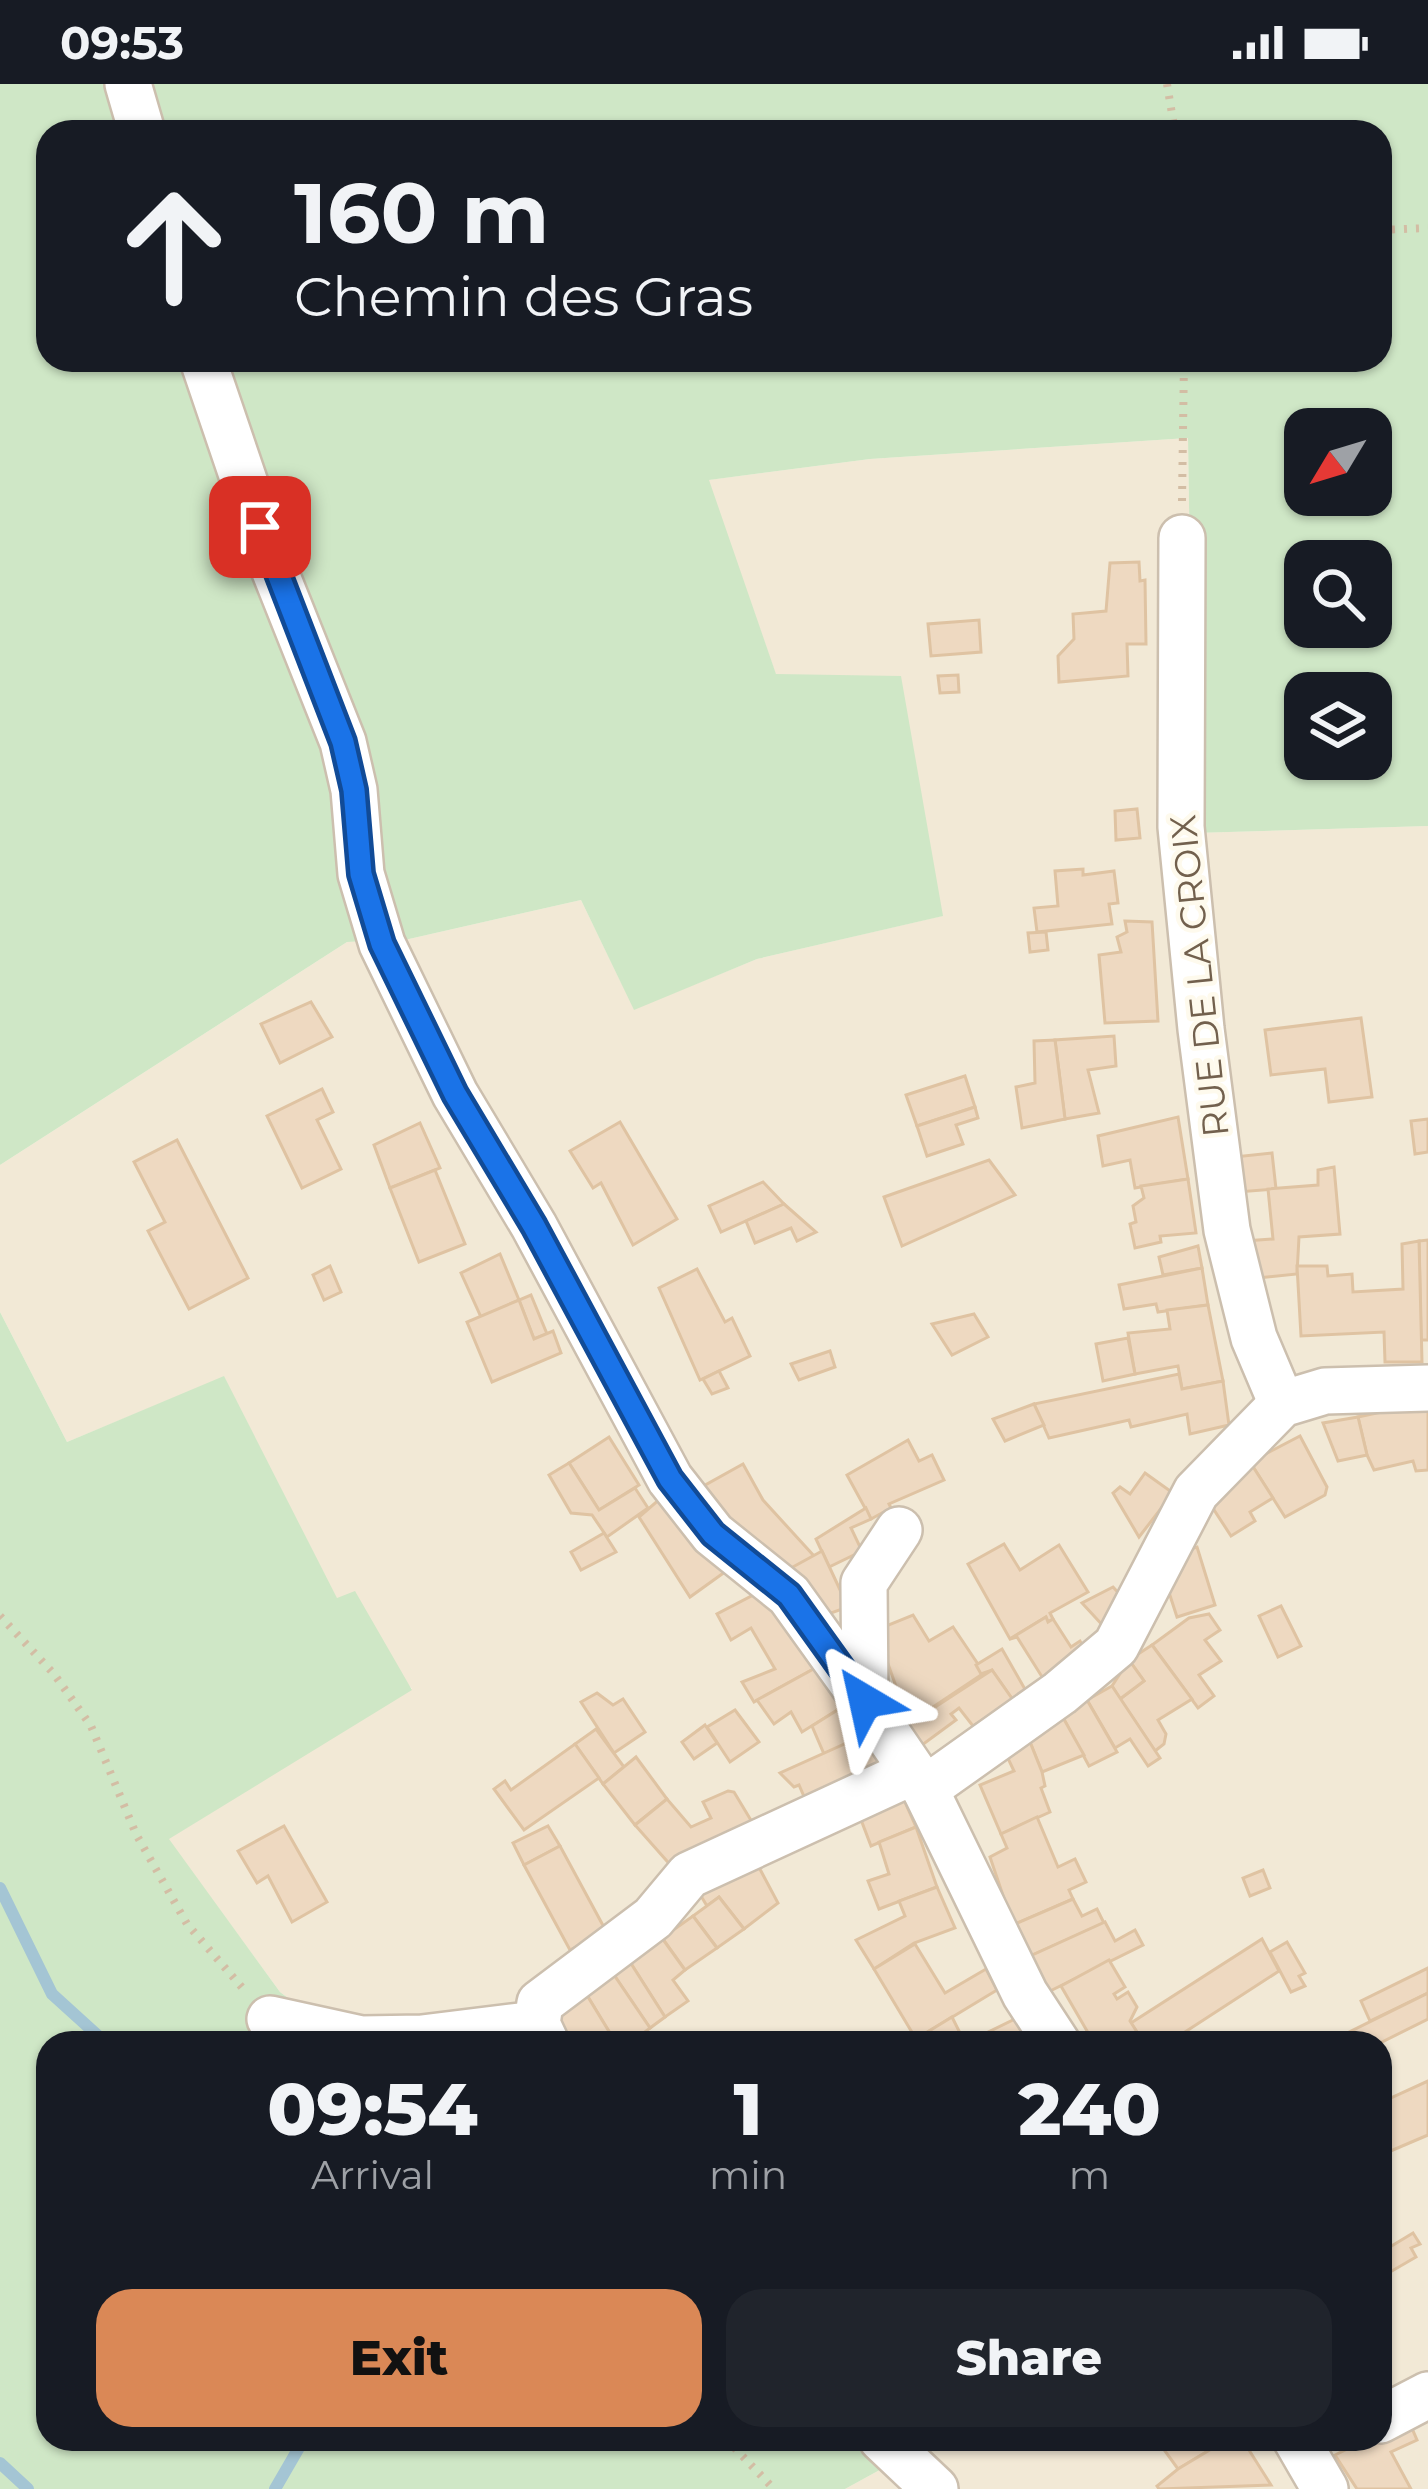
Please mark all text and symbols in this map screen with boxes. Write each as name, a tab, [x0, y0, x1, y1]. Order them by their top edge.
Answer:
text: 09:53	[60, 15, 184, 70]
text: 160 m	[294, 162, 549, 264]
icon: ahead	[96, 168, 252, 324]
text: Chemin des Gras	[294, 264, 753, 330]
north arrow	[1284, 408, 1392, 516]
map controls	[1284, 408, 1392, 780]
pin	[209, 476, 311, 578]
icon: arrive	[227, 494, 293, 560]
button: search	[1284, 540, 1392, 648]
button: layers	[1284, 672, 1392, 780]
street label: RUE DE LA CROIX	[1160, 813, 1238, 1139]
position arrow	[802, 1638, 928, 1764]
text: 09:54	[267, 2065, 478, 2153]
text: 1	[733, 2065, 763, 2153]
text: 240	[1018, 2065, 1161, 2153]
text: Arrival	[311, 2151, 434, 2199]
text: min	[709, 2151, 787, 2199]
text: m	[1069, 2151, 1110, 2199]
button: Exit	[96, 2289, 702, 2427]
button: Share	[726, 2289, 1332, 2427]

